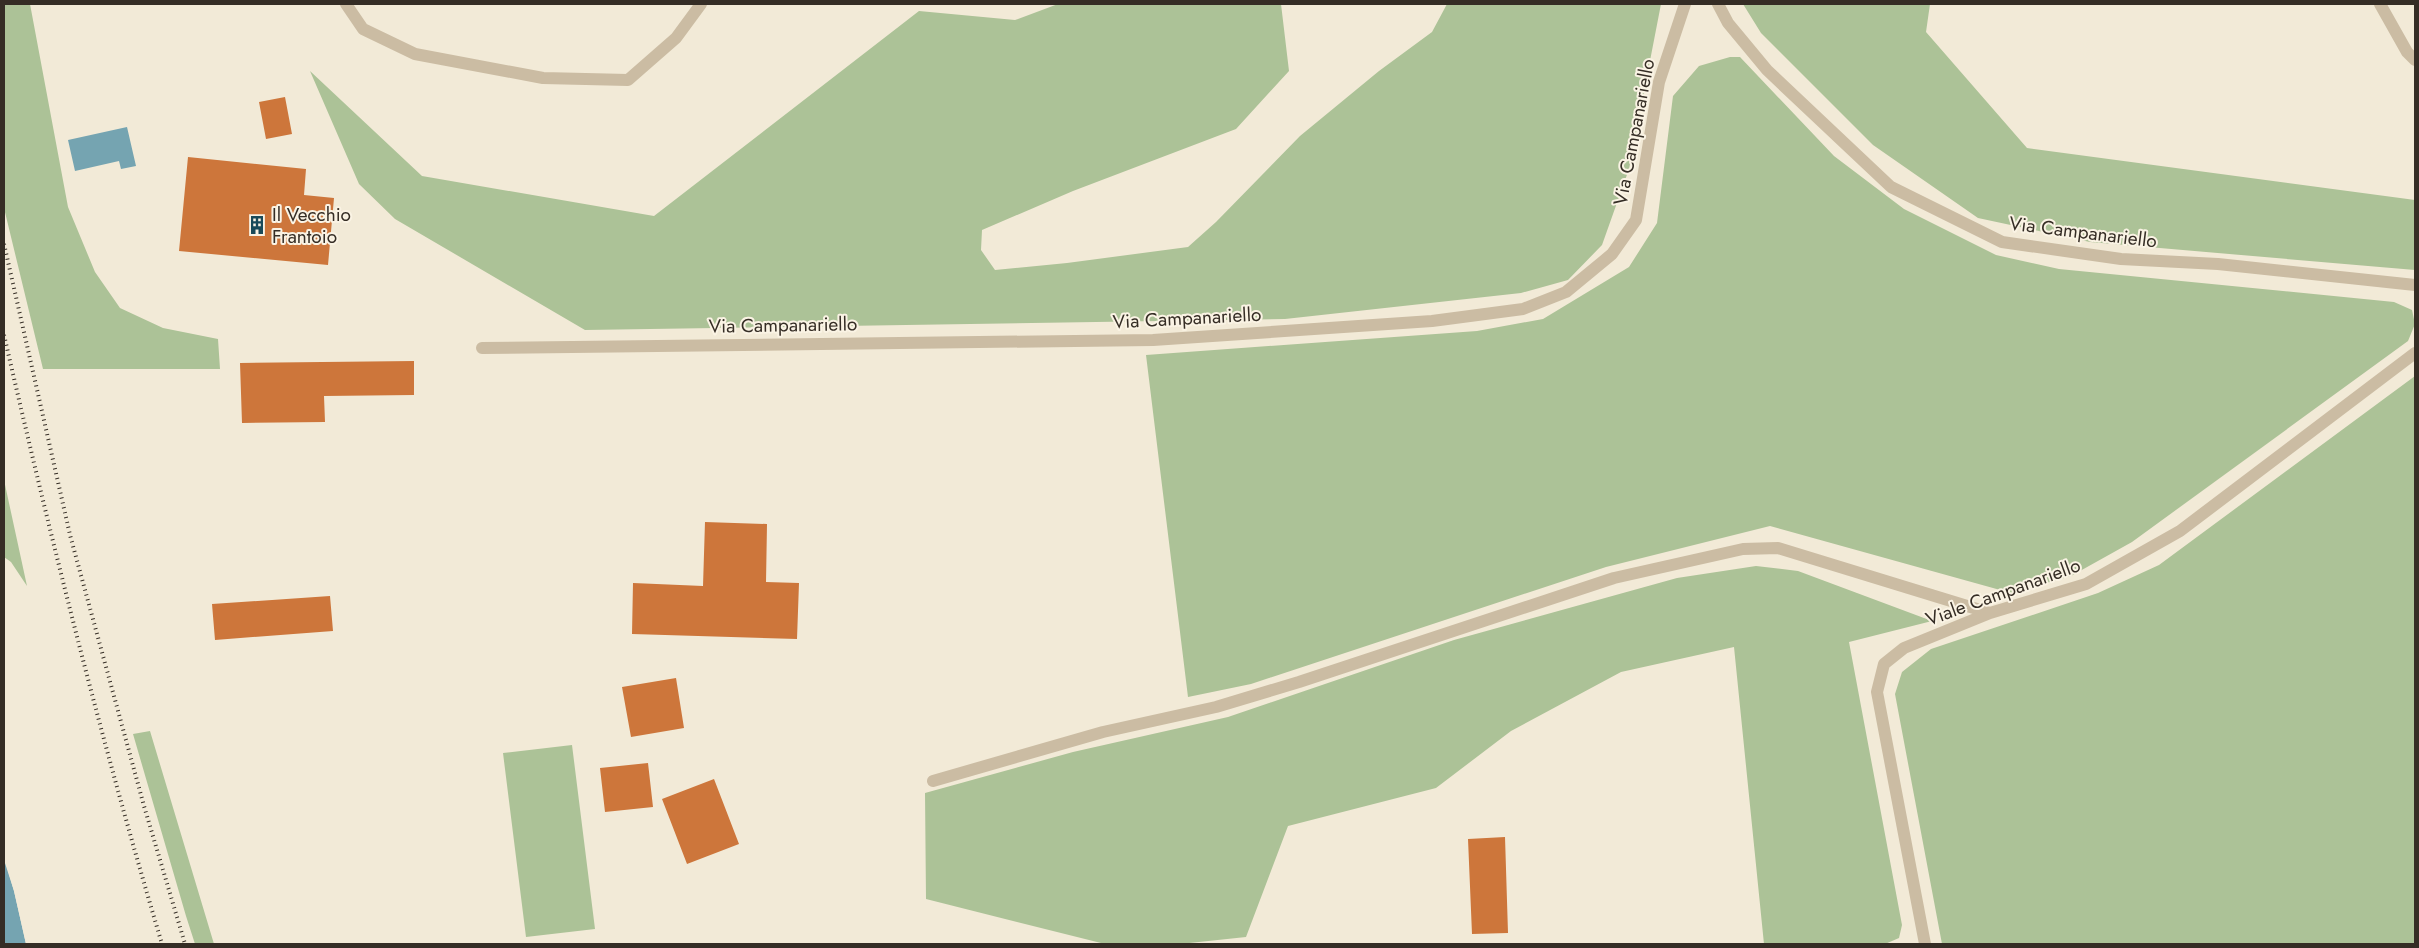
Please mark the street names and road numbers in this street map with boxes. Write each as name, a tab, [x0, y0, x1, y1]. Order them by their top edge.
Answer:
street label: Via Campanariello	[1607, 56, 1661, 208]
street label: Via Campanariello	[2008, 210, 2158, 254]
street label: Via Campanariello	[1112, 301, 1262, 335]
street label: Via Campanariello	[708, 310, 858, 340]
street label: Viale Campanariello	[1922, 551, 2084, 633]

